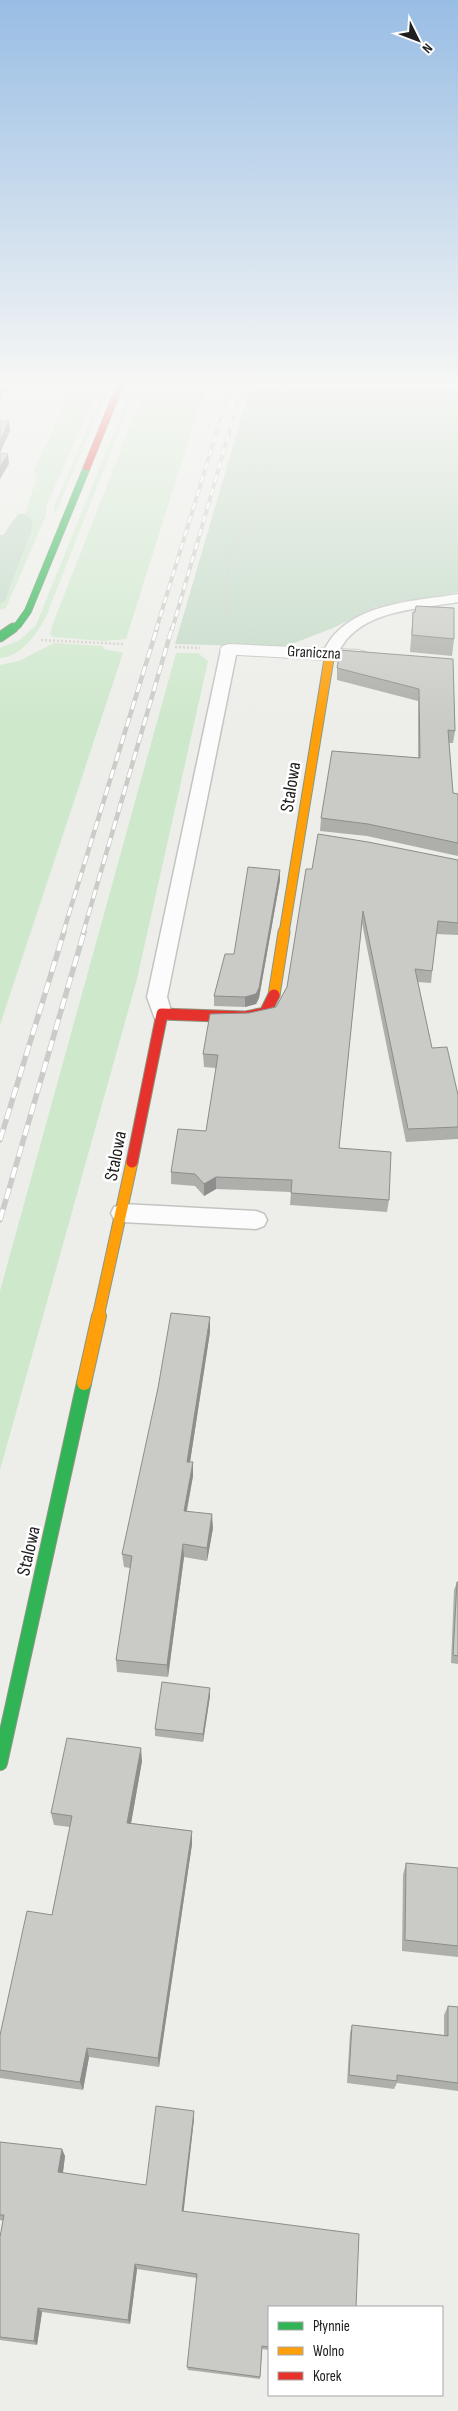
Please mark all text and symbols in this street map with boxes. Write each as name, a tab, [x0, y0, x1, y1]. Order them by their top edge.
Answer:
north arrow	[393, 15, 443, 65]
text: N	[418, 40, 436, 57]
street label: Graniczna	[287, 642, 341, 664]
street label: Stalowa	[276, 760, 306, 814]
street label: Stalowa	[100, 1129, 132, 1183]
street label: Stalowa	[12, 1524, 46, 1578]
legend	[268, 2306, 443, 2396]
text: Płynnie	[313, 2317, 350, 2336]
text: Wolno	[313, 2342, 344, 2361]
text: Korek	[313, 2367, 342, 2386]

